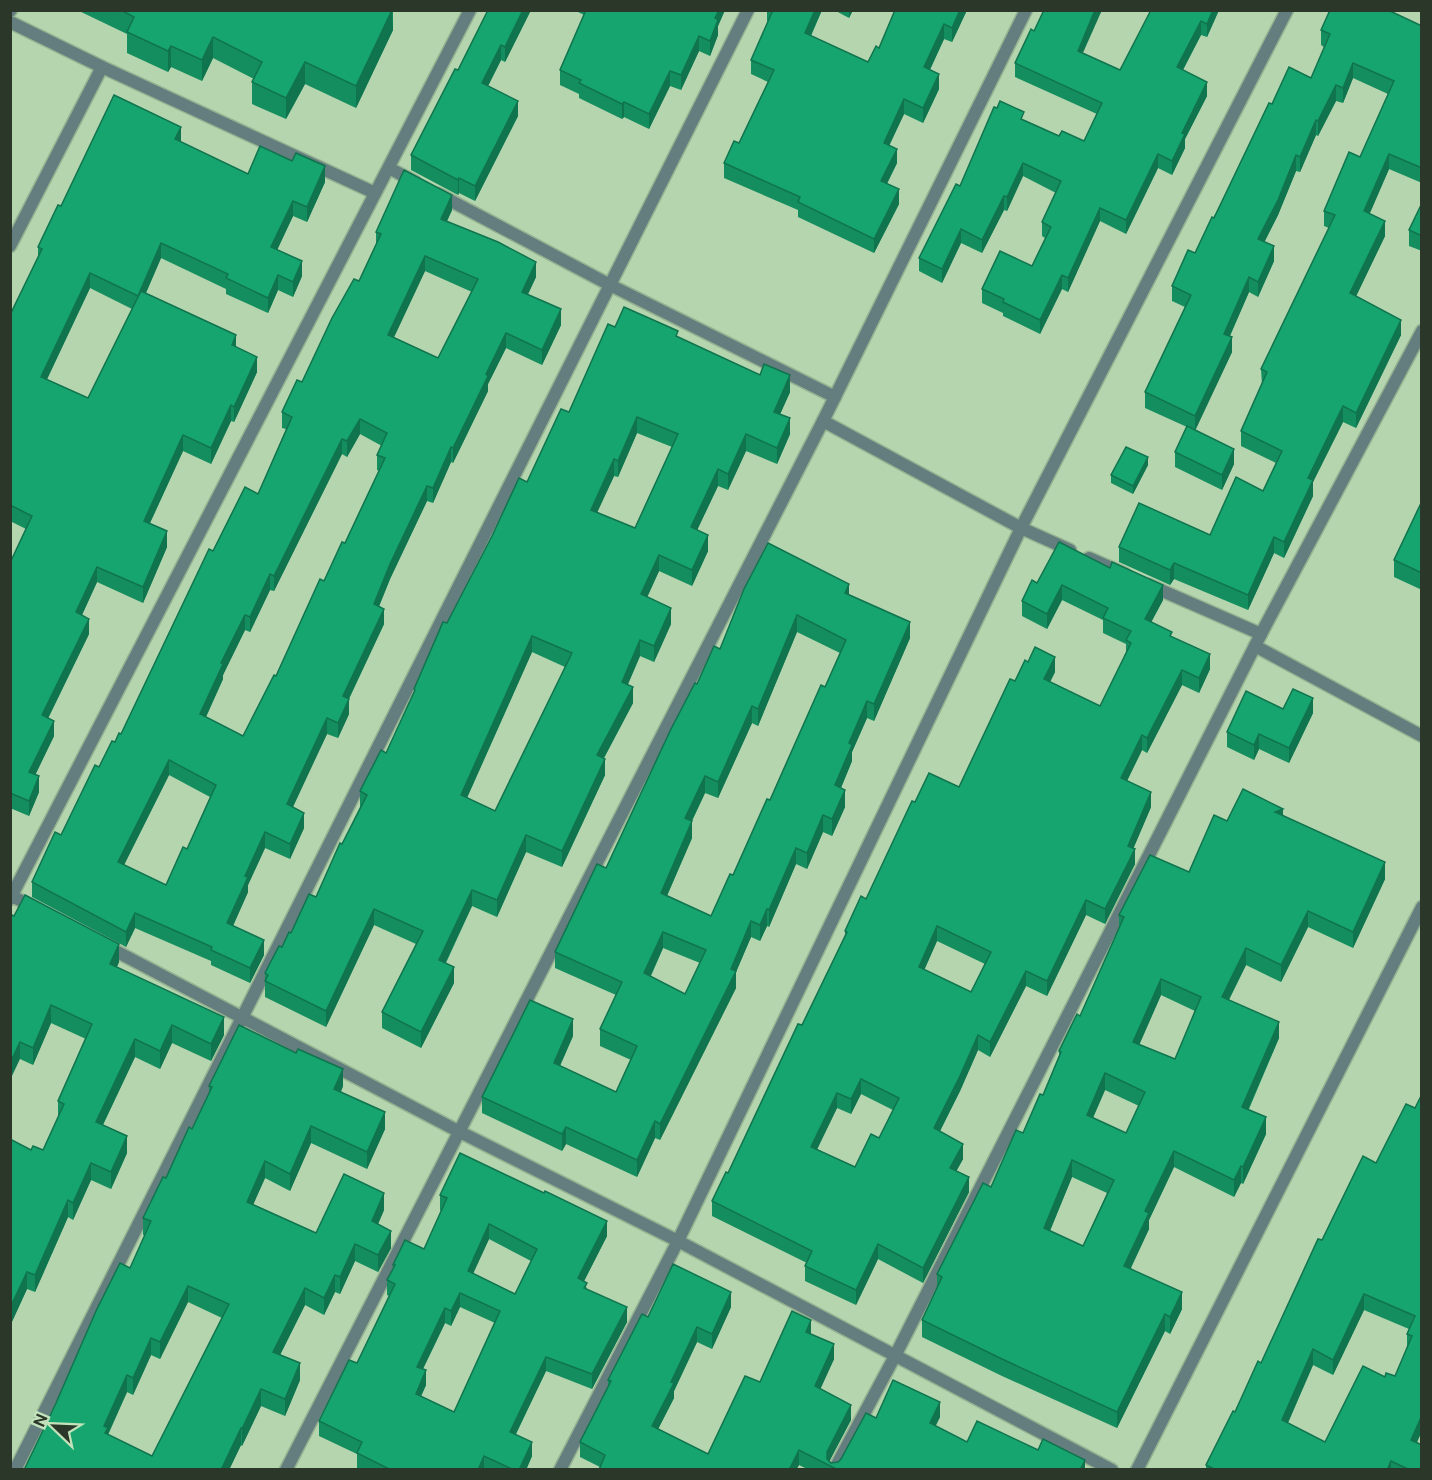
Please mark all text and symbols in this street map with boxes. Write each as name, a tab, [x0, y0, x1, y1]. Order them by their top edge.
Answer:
north arrow	[24, 1396, 84, 1456]
text: N	[29, 1411, 52, 1430]

